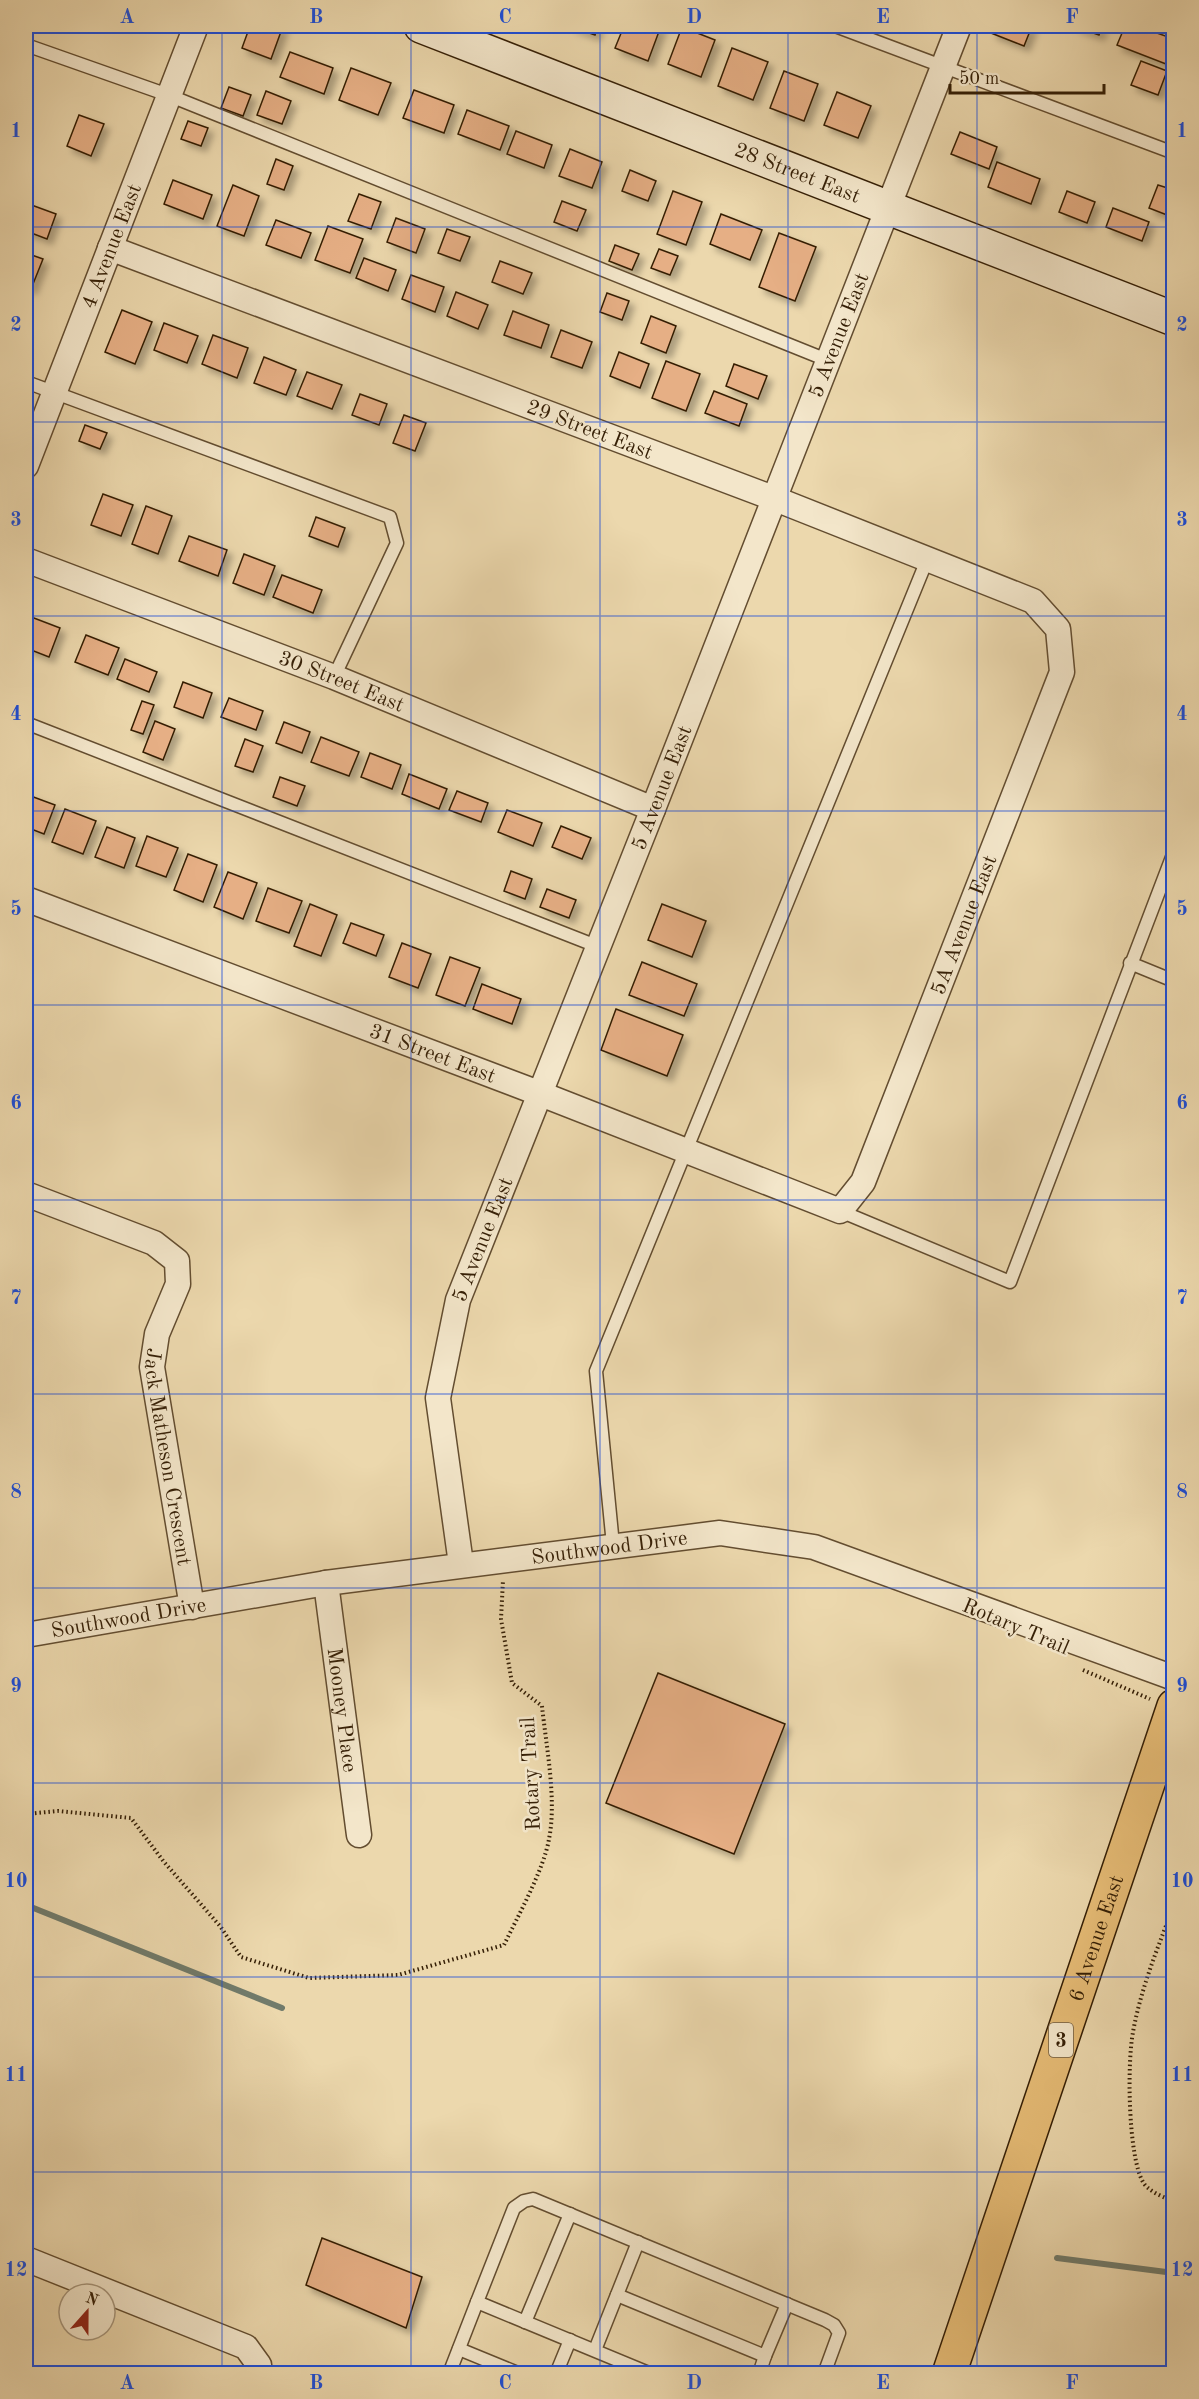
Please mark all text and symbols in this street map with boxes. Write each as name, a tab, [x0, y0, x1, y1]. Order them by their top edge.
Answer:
text: A	[119, 8, 135, 28]
text: B	[309, 8, 323, 28]
text: C	[498, 8, 512, 28]
text: D	[686, 8, 702, 28]
text: E	[876, 8, 890, 28]
text: F	[1065, 8, 1079, 28]
scale bar	[950, 57, 1104, 95]
text: 50 m	[959, 70, 999, 88]
text: 1	[10, 122, 22, 142]
text: 1	[1176, 122, 1188, 142]
street label: 28 Street East	[731, 140, 863, 208]
street label: 4 Avenue East	[79, 181, 146, 312]
street label: 5 Avenue East	[806, 270, 874, 401]
text: 2	[10, 316, 22, 336]
text: 2	[1176, 316, 1188, 336]
street label: 29 Street East	[524, 397, 655, 464]
text: 3	[10, 511, 22, 531]
text: 3	[1176, 511, 1188, 531]
street label: 30 Street East	[275, 648, 407, 717]
text: 4	[10, 705, 22, 725]
text: 4	[1176, 705, 1188, 725]
street label: 5 Avenue East	[629, 723, 697, 853]
street label: 5A Avenue East	[928, 852, 1002, 998]
text: 5	[10, 899, 22, 920]
text: 5	[1176, 899, 1188, 920]
street label: 31 Street East	[366, 1021, 498, 1088]
text: 6	[10, 1094, 22, 1114]
text: 6	[1176, 1094, 1188, 1114]
street label: 5 Avenue East	[449, 1175, 518, 1305]
text: 7	[10, 1289, 22, 1309]
text: 7	[1176, 1289, 1188, 1309]
street label: Jack Matheson Crescent	[140, 1347, 194, 1567]
text: 8	[10, 1483, 22, 1503]
text: 8	[1176, 1483, 1188, 1503]
street label: Southwood Drive	[530, 1528, 689, 1569]
street label: Southwood Drive	[50, 1595, 208, 1642]
street label: Rotary Trail	[959, 1595, 1072, 1659]
street label: Mooney Place	[323, 1646, 360, 1774]
text: 9	[10, 1677, 22, 1697]
text: 9	[1176, 1677, 1188, 1697]
street label: Rotary Trail	[518, 1716, 545, 1831]
text: 10	[4, 1872, 28, 1892]
text: 10	[1170, 1872, 1194, 1892]
street label: 6 Avenue East	[1066, 1873, 1128, 2004]
road number: 3	[1049, 2023, 1073, 2057]
text: 11	[4, 2066, 28, 2086]
text: 11	[1170, 2066, 1194, 2086]
text: 12	[4, 2261, 28, 2281]
text: 12	[1170, 2261, 1194, 2281]
north arrow	[57, 2282, 117, 2342]
text: N	[83, 2290, 101, 2310]
text: A	[119, 2374, 135, 2394]
text: B	[309, 2374, 323, 2394]
text: C	[498, 2374, 512, 2394]
text: D	[686, 2374, 702, 2394]
text: E	[876, 2374, 890, 2394]
text: F	[1065, 2374, 1079, 2394]

